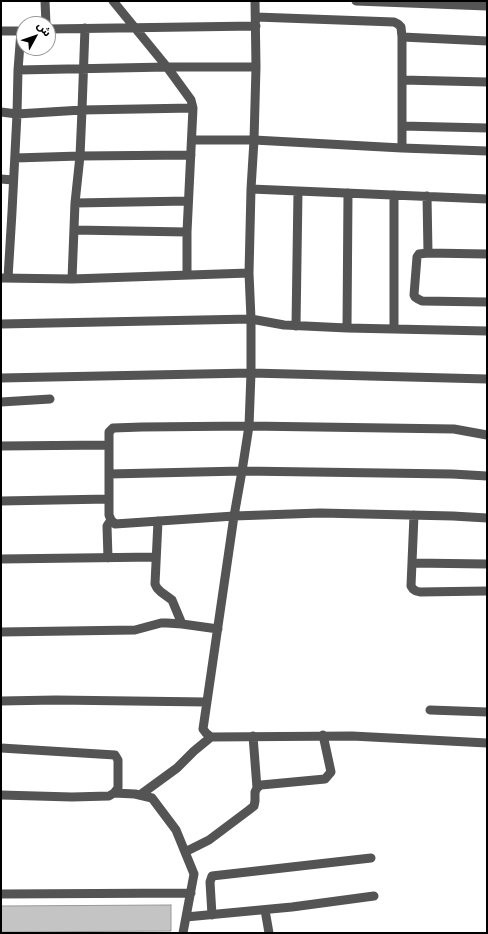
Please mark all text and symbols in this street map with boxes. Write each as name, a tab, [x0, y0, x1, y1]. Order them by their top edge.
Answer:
north arrow	[16, 16, 56, 56]
text: ش	[35, 19, 55, 39]

